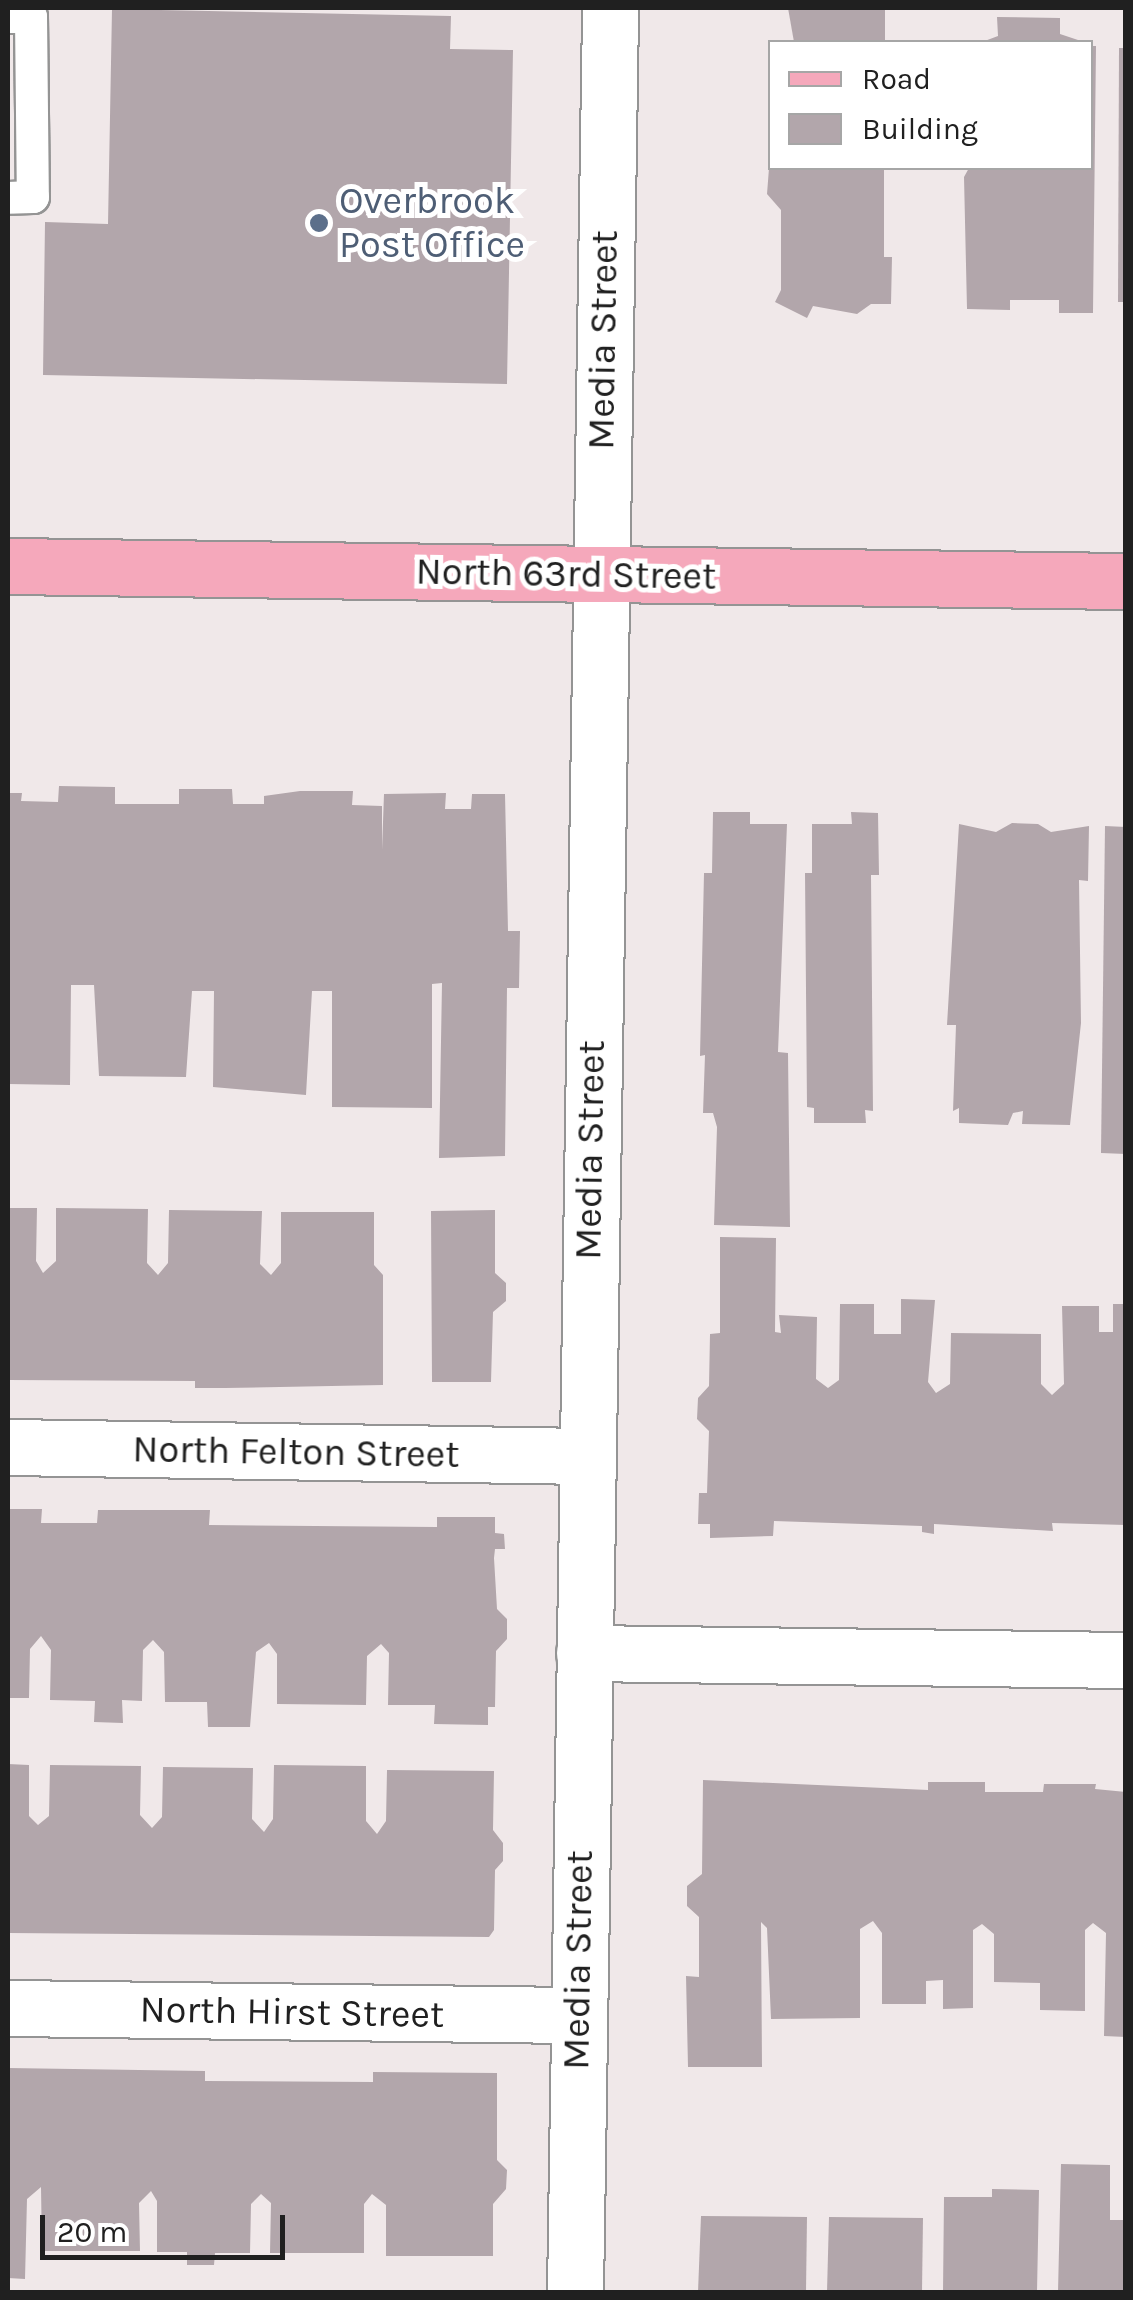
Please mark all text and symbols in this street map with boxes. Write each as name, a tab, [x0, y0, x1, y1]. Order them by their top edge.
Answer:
legend	[768, 40, 1093, 170]
text: Road	[862, 61, 931, 97]
text: Building	[862, 111, 978, 147]
place label: Overbrook Post Office	[339, 178, 525, 268]
marker: Overbrook Post Office	[308, 212, 330, 234]
street label: Media Street	[578, 230, 628, 450]
street label: North 63rd Street	[415, 549, 717, 599]
street label: Media Street	[565, 1040, 615, 1260]
street label: North Felton Street	[132, 1426, 460, 1478]
street label: Media Street	[553, 1850, 603, 2070]
street label: North Hirst Street	[139, 1987, 445, 2037]
scale bar	[45, 2195, 290, 2257]
text: 20 m	[57, 2214, 127, 2250]

